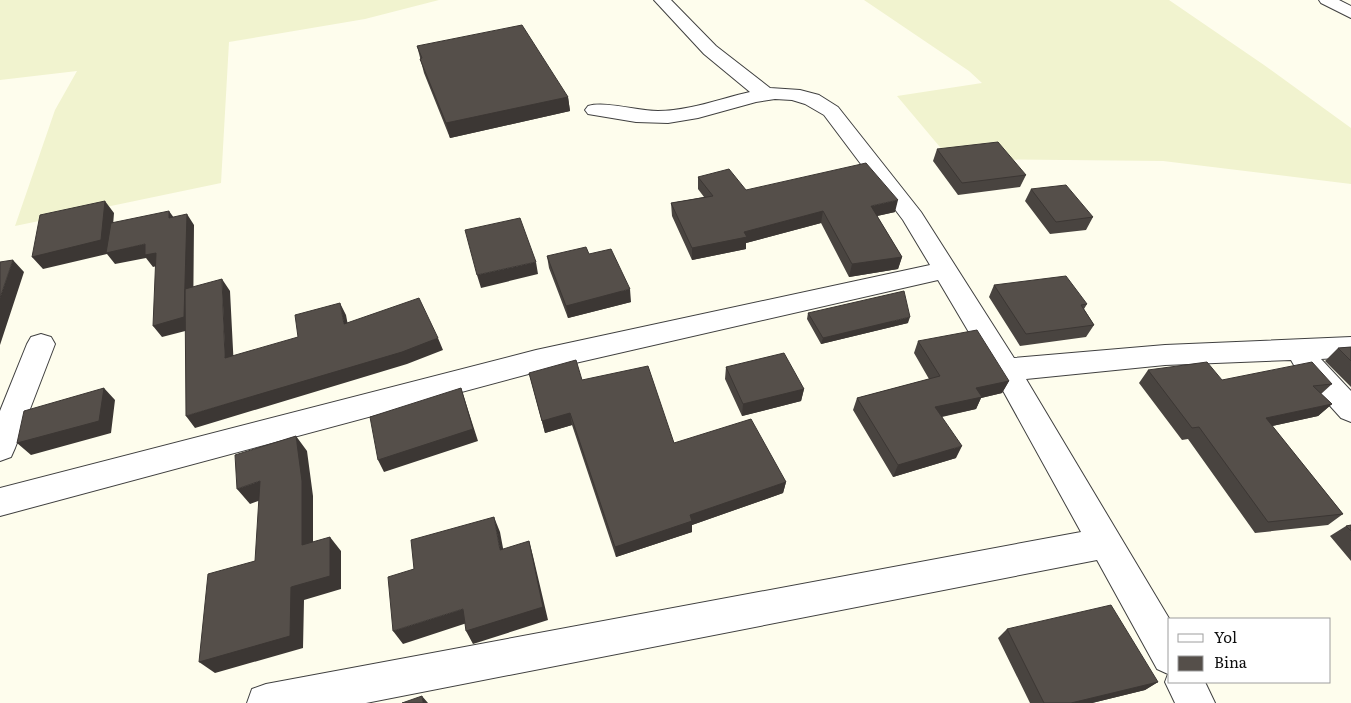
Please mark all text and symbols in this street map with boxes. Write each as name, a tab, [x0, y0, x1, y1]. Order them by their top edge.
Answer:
legend	[1168, 618, 1331, 683]
text: Yol	[1214, 625, 1237, 648]
text: Bina	[1214, 650, 1248, 673]

